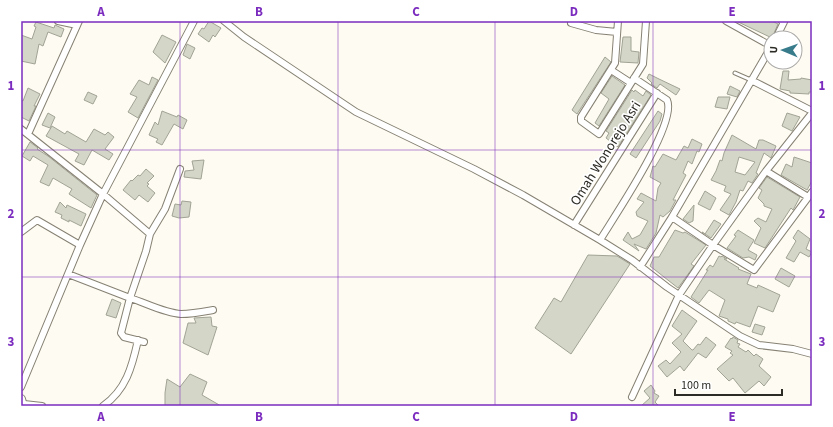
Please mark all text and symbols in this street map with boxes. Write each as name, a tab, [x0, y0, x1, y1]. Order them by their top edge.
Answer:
text: A	[96, 3, 105, 21]
text: B	[255, 3, 263, 21]
text: C	[412, 3, 420, 21]
text: D	[570, 3, 578, 21]
text: E	[728, 3, 736, 21]
north arrow	[763, 30, 803, 70]
text: U	[766, 46, 781, 54]
text: 1	[8, 77, 15, 95]
text: 1	[819, 77, 826, 95]
street label: Omah Wonorejo Asri	[566, 97, 646, 210]
text: 2	[8, 205, 15, 223]
text: 2	[819, 205, 826, 223]
text: 3	[8, 333, 15, 351]
text: 3	[819, 333, 826, 351]
scale bar	[675, 371, 782, 397]
text: 100 m	[681, 377, 711, 394]
text: A	[96, 408, 105, 426]
text: B	[255, 408, 263, 426]
text: C	[412, 408, 420, 426]
text: D	[570, 408, 578, 426]
text: E	[728, 408, 736, 426]

